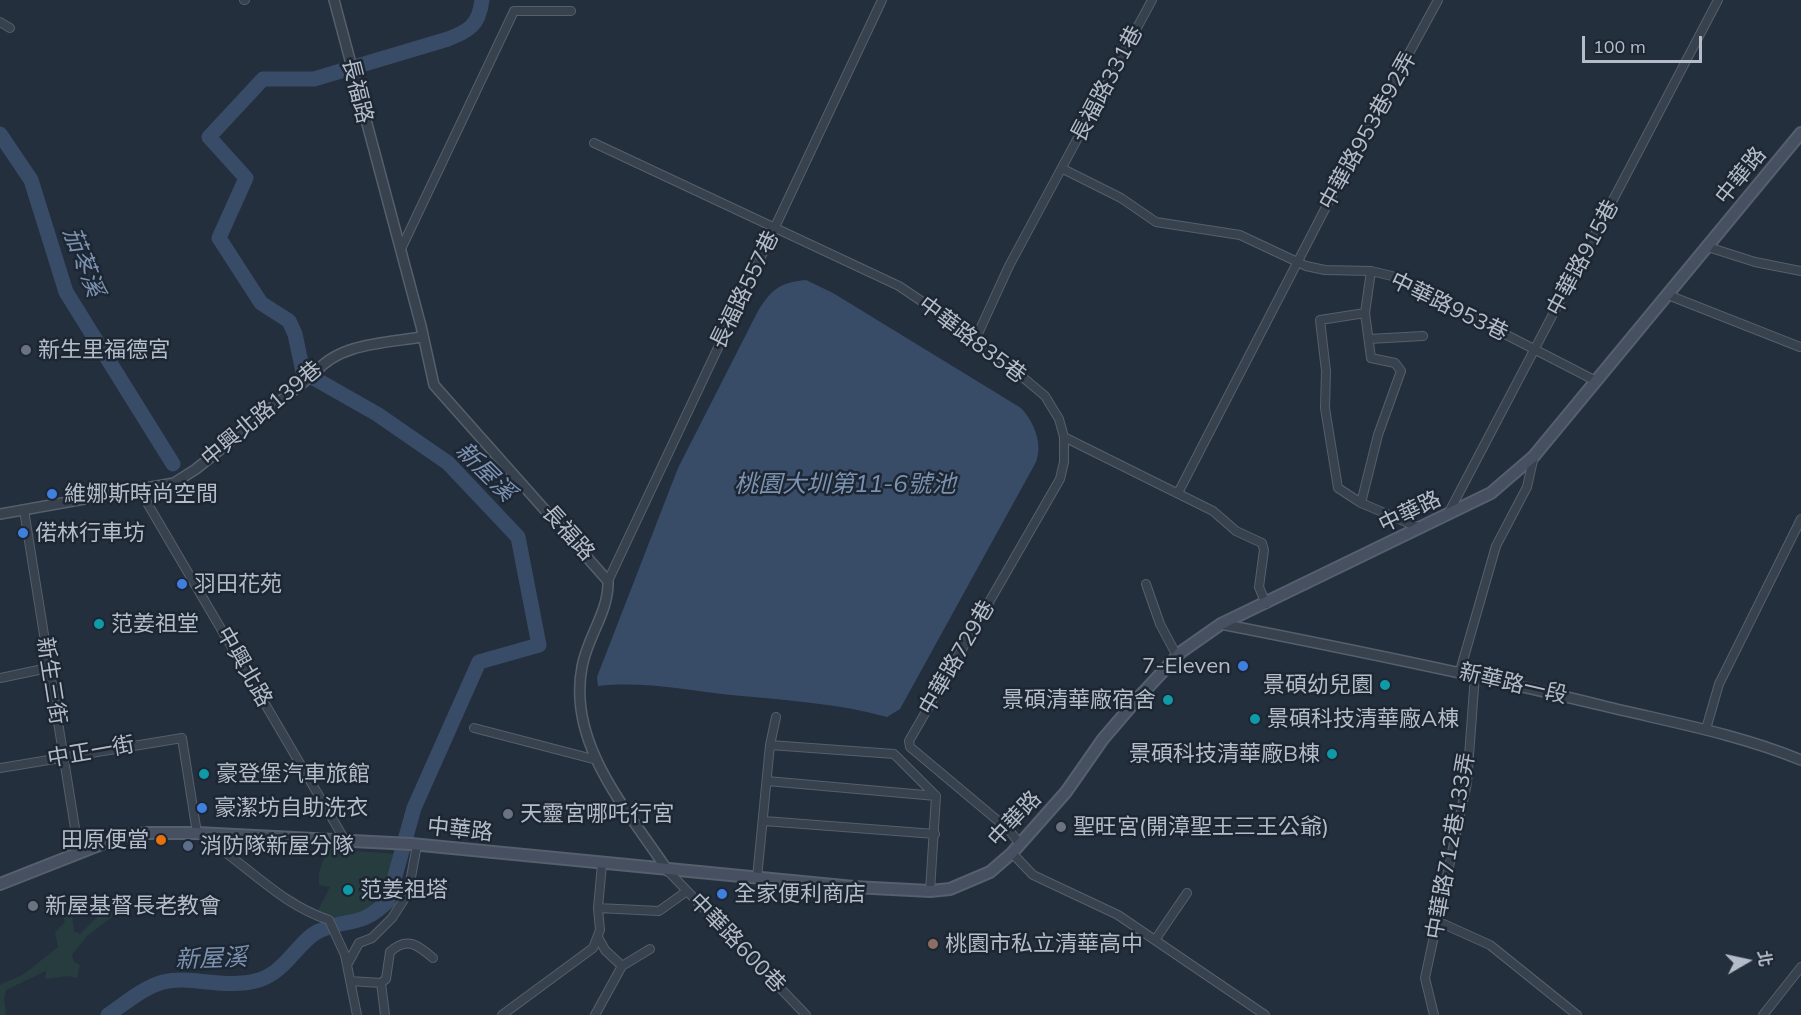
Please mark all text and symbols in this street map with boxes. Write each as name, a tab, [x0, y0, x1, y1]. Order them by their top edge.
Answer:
street label: 長福路331巷	[1065, 21, 1149, 147]
scale bar	[1585, 24, 1705, 62]
text: 100 m	[1593, 35, 1646, 58]
street label: 中華路953巷92弄	[1314, 48, 1422, 214]
street label: 長福路	[336, 56, 378, 126]
street label: 中華路	[1710, 142, 1772, 210]
street label: 中華路915巷	[1541, 195, 1625, 321]
water label: 茄苳溪	[57, 223, 109, 301]
street label: 長福路557巷	[705, 227, 785, 353]
street label: 中華路953巷	[1386, 267, 1512, 347]
street label: 中華路835巷	[913, 291, 1031, 389]
place label: 新生里福德宮	[38, 337, 170, 363]
marker: 新生里福德宮	[19, 343, 33, 357]
street label: 中興北路139巷	[196, 356, 328, 472]
water label: 新屋溪	[449, 436, 521, 508]
water label: 桃園大圳第11-6號池	[734, 471, 956, 499]
place label: 維娜斯時尚空間	[64, 481, 218, 507]
street label: 中華路	[1375, 486, 1445, 538]
marker: 維娜斯時尚空間	[45, 487, 59, 501]
street label: 長福路	[536, 500, 600, 566]
place label: 偌林行車坊	[35, 520, 145, 546]
marker: 偌林行車坊	[16, 526, 30, 540]
place label: 羽田花苑	[194, 571, 282, 597]
marker: 羽田花苑	[175, 577, 189, 591]
street label: 中華路729巷	[914, 596, 1000, 720]
place label: 范姜祖堂	[111, 611, 199, 637]
marker: 范姜祖堂	[92, 617, 106, 631]
street label: 中興北路	[211, 622, 277, 712]
street label: 新生三街	[31, 635, 71, 727]
place label: 7-Eleven	[1142, 653, 1231, 679]
marker: 7-Eleven	[1236, 659, 1250, 673]
street label: 新華路一段	[1456, 659, 1570, 709]
place label: 景碩幼兒園	[1263, 672, 1373, 698]
marker: 景碩幼兒園	[1378, 678, 1392, 692]
place label: 景碩清華廠宿舍	[1002, 687, 1156, 713]
marker: 景碩清華廠宿舍	[1161, 693, 1175, 707]
place label: 景碩科技清華廠A棟	[1267, 706, 1459, 732]
marker: 景碩科技清華廠A棟	[1248, 712, 1262, 726]
street label: 中正一街	[45, 731, 137, 773]
place label: 景碩科技清華廠B棟	[1129, 741, 1320, 767]
marker: 景碩科技清華廠B棟	[1325, 747, 1339, 761]
street label: 中華路712巷133弄	[1422, 751, 1480, 941]
place label: 豪登堡汽車旅館	[216, 761, 370, 787]
marker: 豪登堡汽車旅館	[197, 767, 211, 781]
street label: 中華路	[983, 786, 1047, 852]
place label: 豪潔坊自助洗衣	[214, 795, 368, 821]
marker: 豪潔坊自助洗衣	[195, 801, 209, 815]
place label: 天靈宮哪吒行宮	[520, 801, 674, 827]
marker: 天靈宮哪吒行宮	[501, 807, 515, 821]
street label: 中華路	[426, 813, 494, 847]
place label: 聖旺宮(開漳聖王三王公爺)	[1073, 814, 1329, 840]
marker: 聖旺宮(開漳聖王三王公爺)	[1054, 820, 1068, 834]
place label: 田原便當	[61, 827, 149, 853]
marker: 田原便當	[154, 833, 168, 847]
place label: 消防隊新屋分隊	[200, 833, 354, 859]
marker: 消防隊新屋分隊	[181, 839, 195, 853]
place label: 范姜祖塔	[360, 877, 448, 903]
place label: 全家便利商店	[734, 881, 866, 907]
marker: 范姜祖塔	[341, 883, 355, 897]
marker: 全家便利商店	[715, 887, 729, 901]
street label: 中華路600巷	[683, 888, 791, 998]
place label: 新屋基督長老教會	[45, 893, 221, 919]
marker: 新屋基督長老教會	[26, 899, 40, 913]
place label: 桃園市私立清華高中	[945, 931, 1143, 957]
north arrow	[1717, 931, 1777, 991]
marker: 桃園市私立清華高中	[926, 937, 940, 951]
water label: 新屋溪	[175, 943, 247, 975]
text: 北	[1754, 949, 1776, 968]

